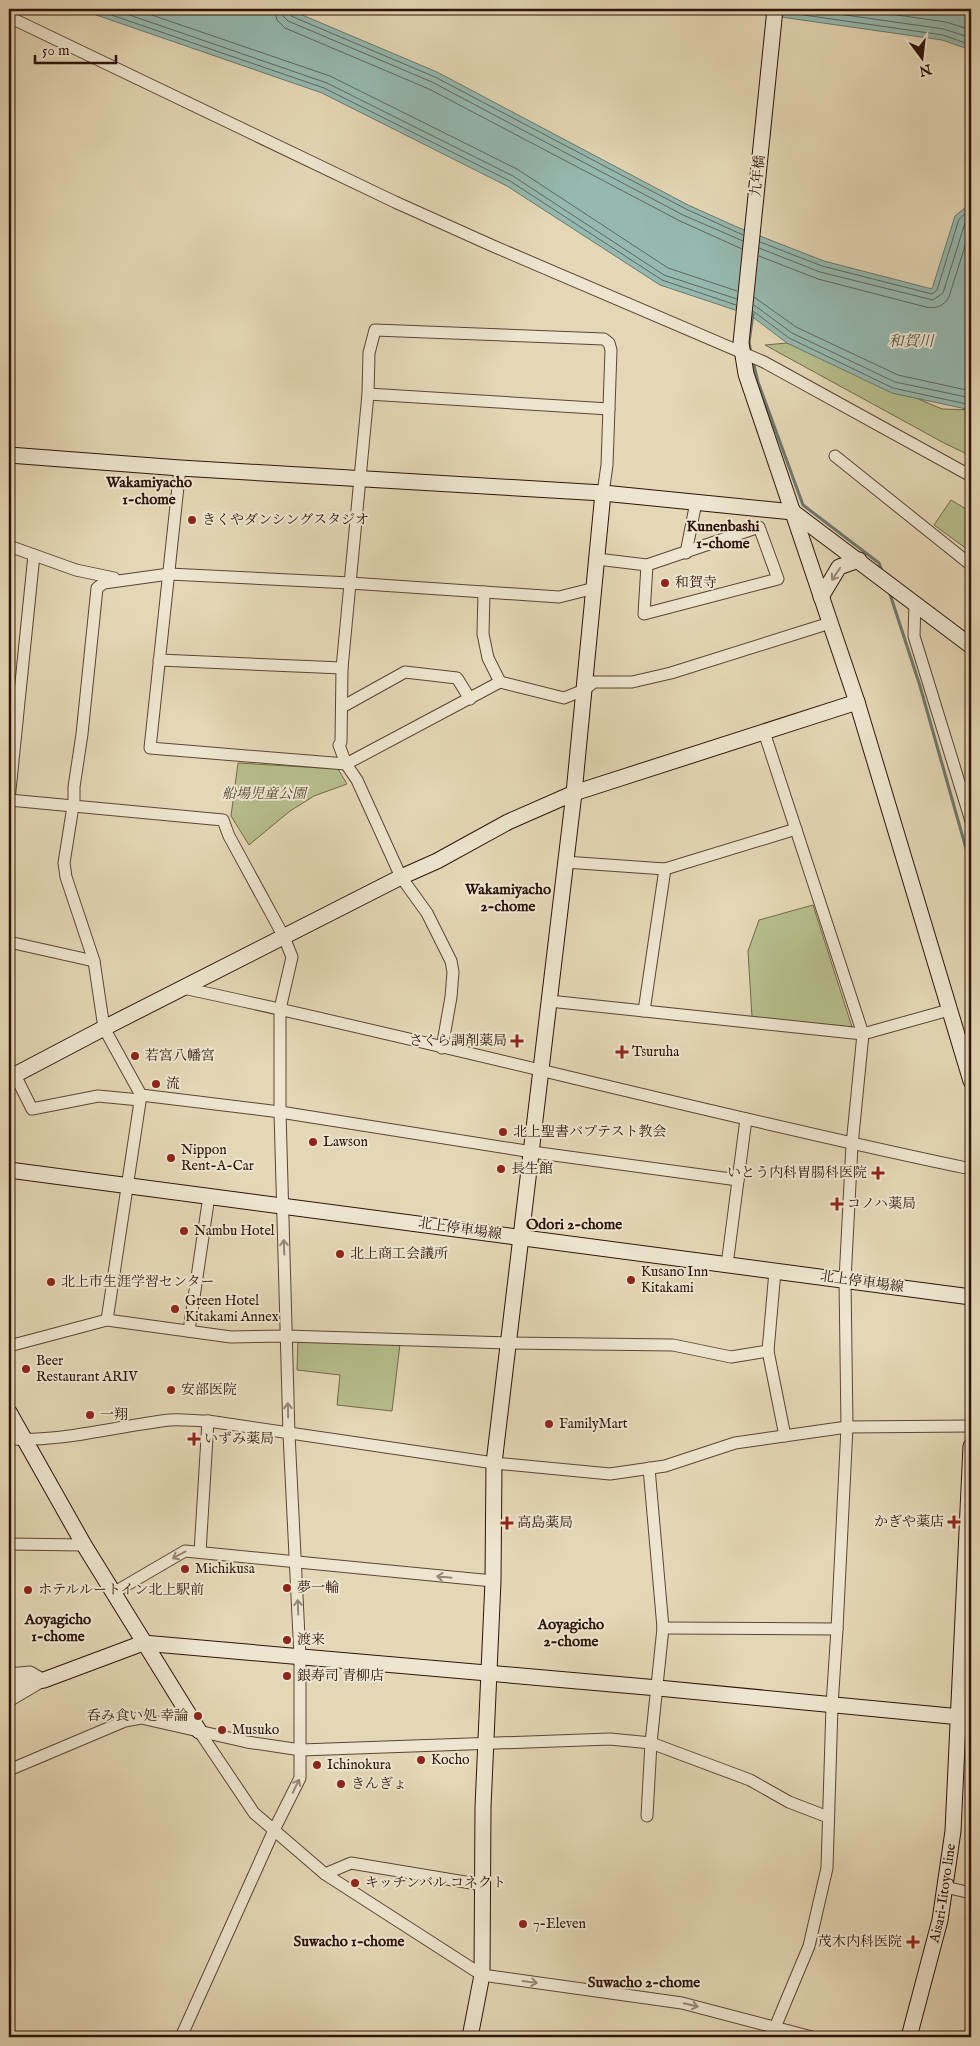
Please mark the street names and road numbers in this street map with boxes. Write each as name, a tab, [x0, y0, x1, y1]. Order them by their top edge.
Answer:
street label: 九年橋	[747, 154, 769, 198]
street label: 北上停車場線	[417, 1214, 503, 1244]
street label: 北上停車場線	[819, 1267, 905, 1297]
street label: Aisari-Iitoyo line	[925, 1842, 960, 1946]

